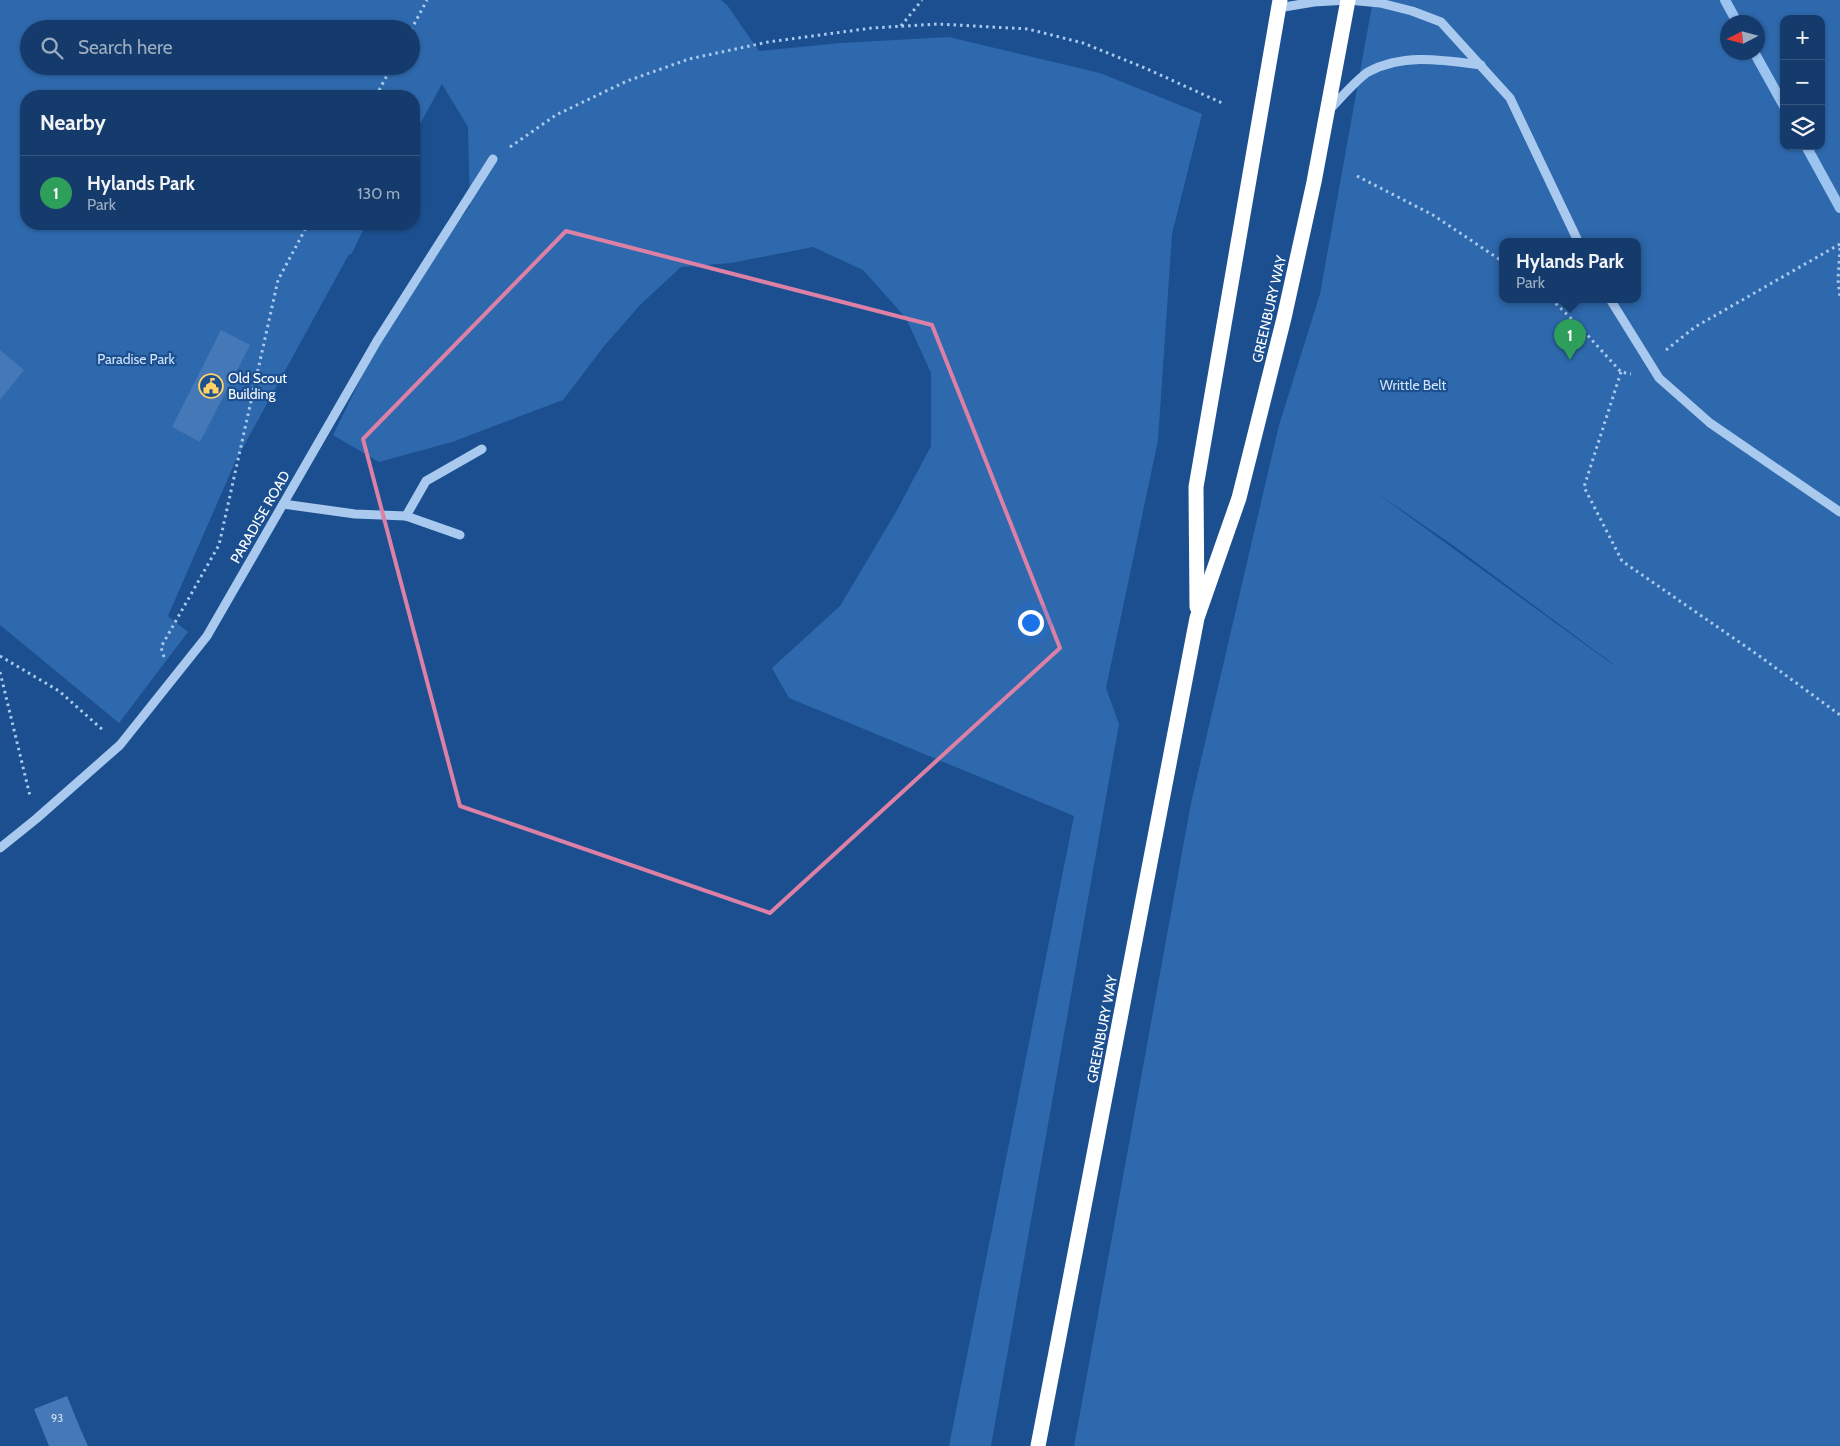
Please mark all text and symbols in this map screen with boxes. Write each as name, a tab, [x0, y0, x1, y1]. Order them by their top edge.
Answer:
north arrow	[1720, 15, 1765, 60]
map controls	[1780, 15, 1825, 150]
button: +	[1780, 15, 1825, 60]
search box	[20, 20, 420, 75]
icon: search	[38, 34, 66, 62]
text: Search here	[78, 36, 172, 59]
button: −	[1780, 60, 1825, 105]
button: layers	[1780, 105, 1825, 150]
text: Nearby	[40, 110, 106, 135]
text: Hylands Park	[87, 172, 195, 195]
text: 1	[53, 184, 59, 203]
text: 130 m	[357, 184, 400, 203]
text: Park	[87, 195, 116, 214]
popup	[1499, 238, 1641, 303]
text: Hylands Park	[1516, 250, 1624, 273]
street label: GREENBURY WAY	[1248, 253, 1290, 364]
text: Park	[1516, 273, 1545, 292]
pin: 1	[1554, 319, 1586, 360]
park label: Paradise Park	[97, 350, 176, 368]
place label: Old Scout Building	[228, 369, 287, 403]
public building icon: Old Scout Building	[198, 373, 224, 399]
park label: Writtle Belt	[1380, 376, 1447, 394]
street label: PARADISE ROAD	[226, 468, 294, 566]
your location	[1018, 610, 1044, 636]
street label: GREENBURY WAY	[1083, 973, 1121, 1084]
house number: 93	[51, 1411, 63, 1425]

